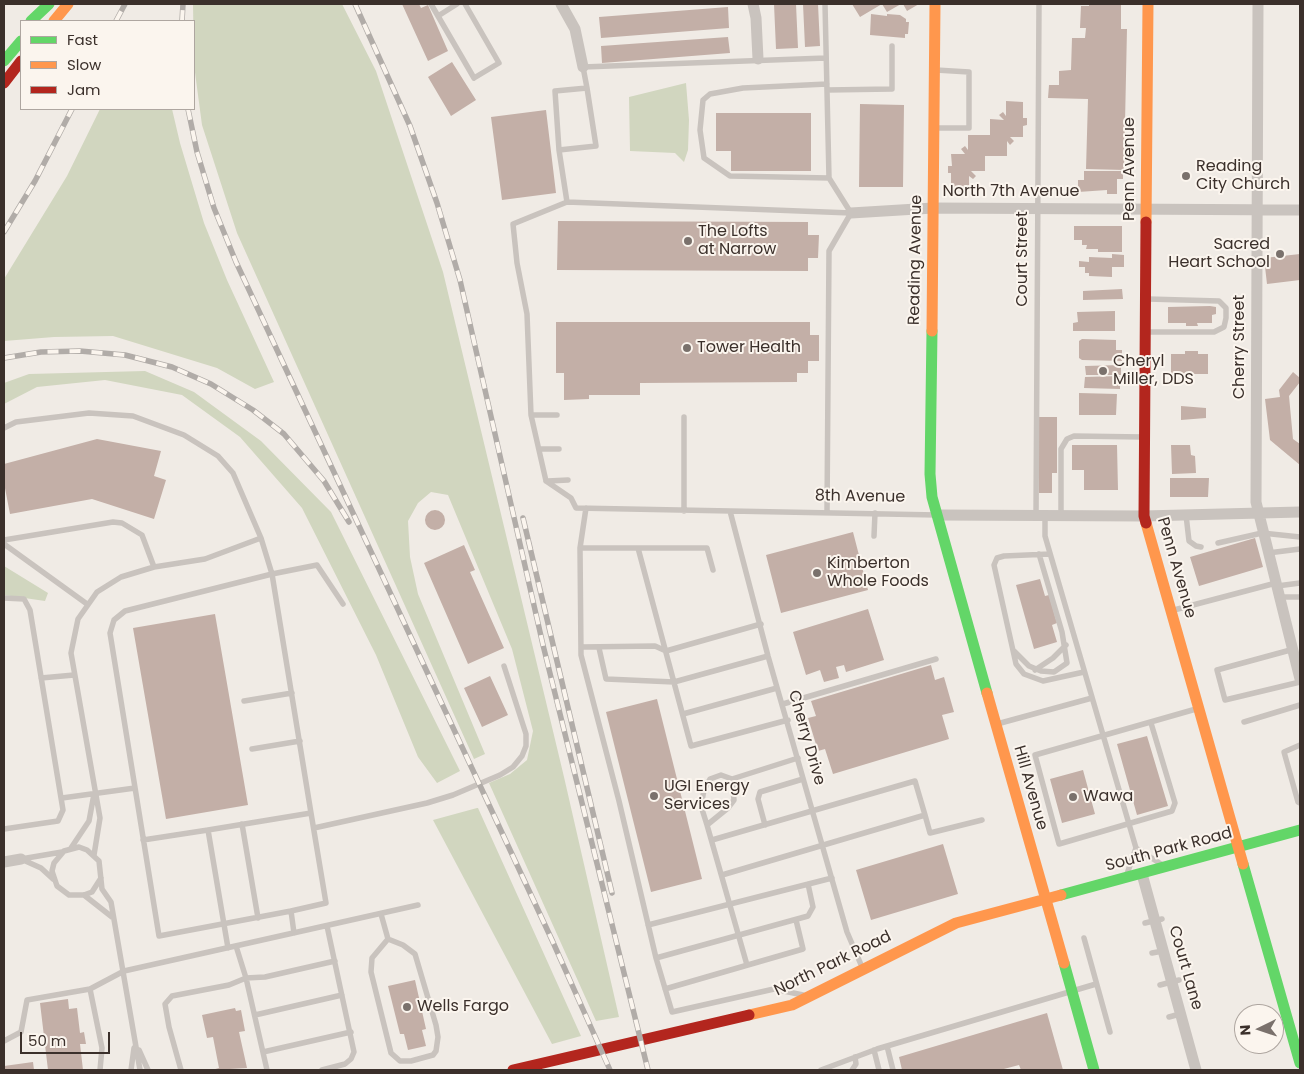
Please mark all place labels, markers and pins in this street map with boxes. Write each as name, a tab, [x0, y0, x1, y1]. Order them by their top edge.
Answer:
place label: Reading City Church	[1196, 157, 1290, 195]
marker: Reading City Church	[1180, 170, 1192, 182]
place label: The Lofts at Narrow	[698, 222, 776, 260]
marker: The Lofts at Narrow	[682, 235, 694, 247]
place label: Sacred Heart School	[1168, 235, 1270, 273]
marker: Sacred Heart School	[1274, 248, 1286, 260]
place label: Tower Health	[697, 338, 801, 358]
marker: Tower Health	[681, 342, 693, 354]
place label: Cheryl Miller, DDS	[1113, 352, 1194, 390]
marker: Cheryl Miller, DDS	[1097, 365, 1109, 377]
place label: Kimberton Whole Foods	[827, 554, 929, 592]
marker: Kimberton Whole Foods	[811, 567, 823, 579]
place label: UGI Energy Services	[664, 777, 750, 815]
place label: Wawa	[1083, 787, 1133, 807]
marker: UGI Energy Services	[648, 790, 660, 802]
marker: Wawa	[1067, 791, 1079, 803]
place label: Wells Fargo	[417, 997, 509, 1017]
marker: Wells Fargo	[401, 1001, 413, 1013]

